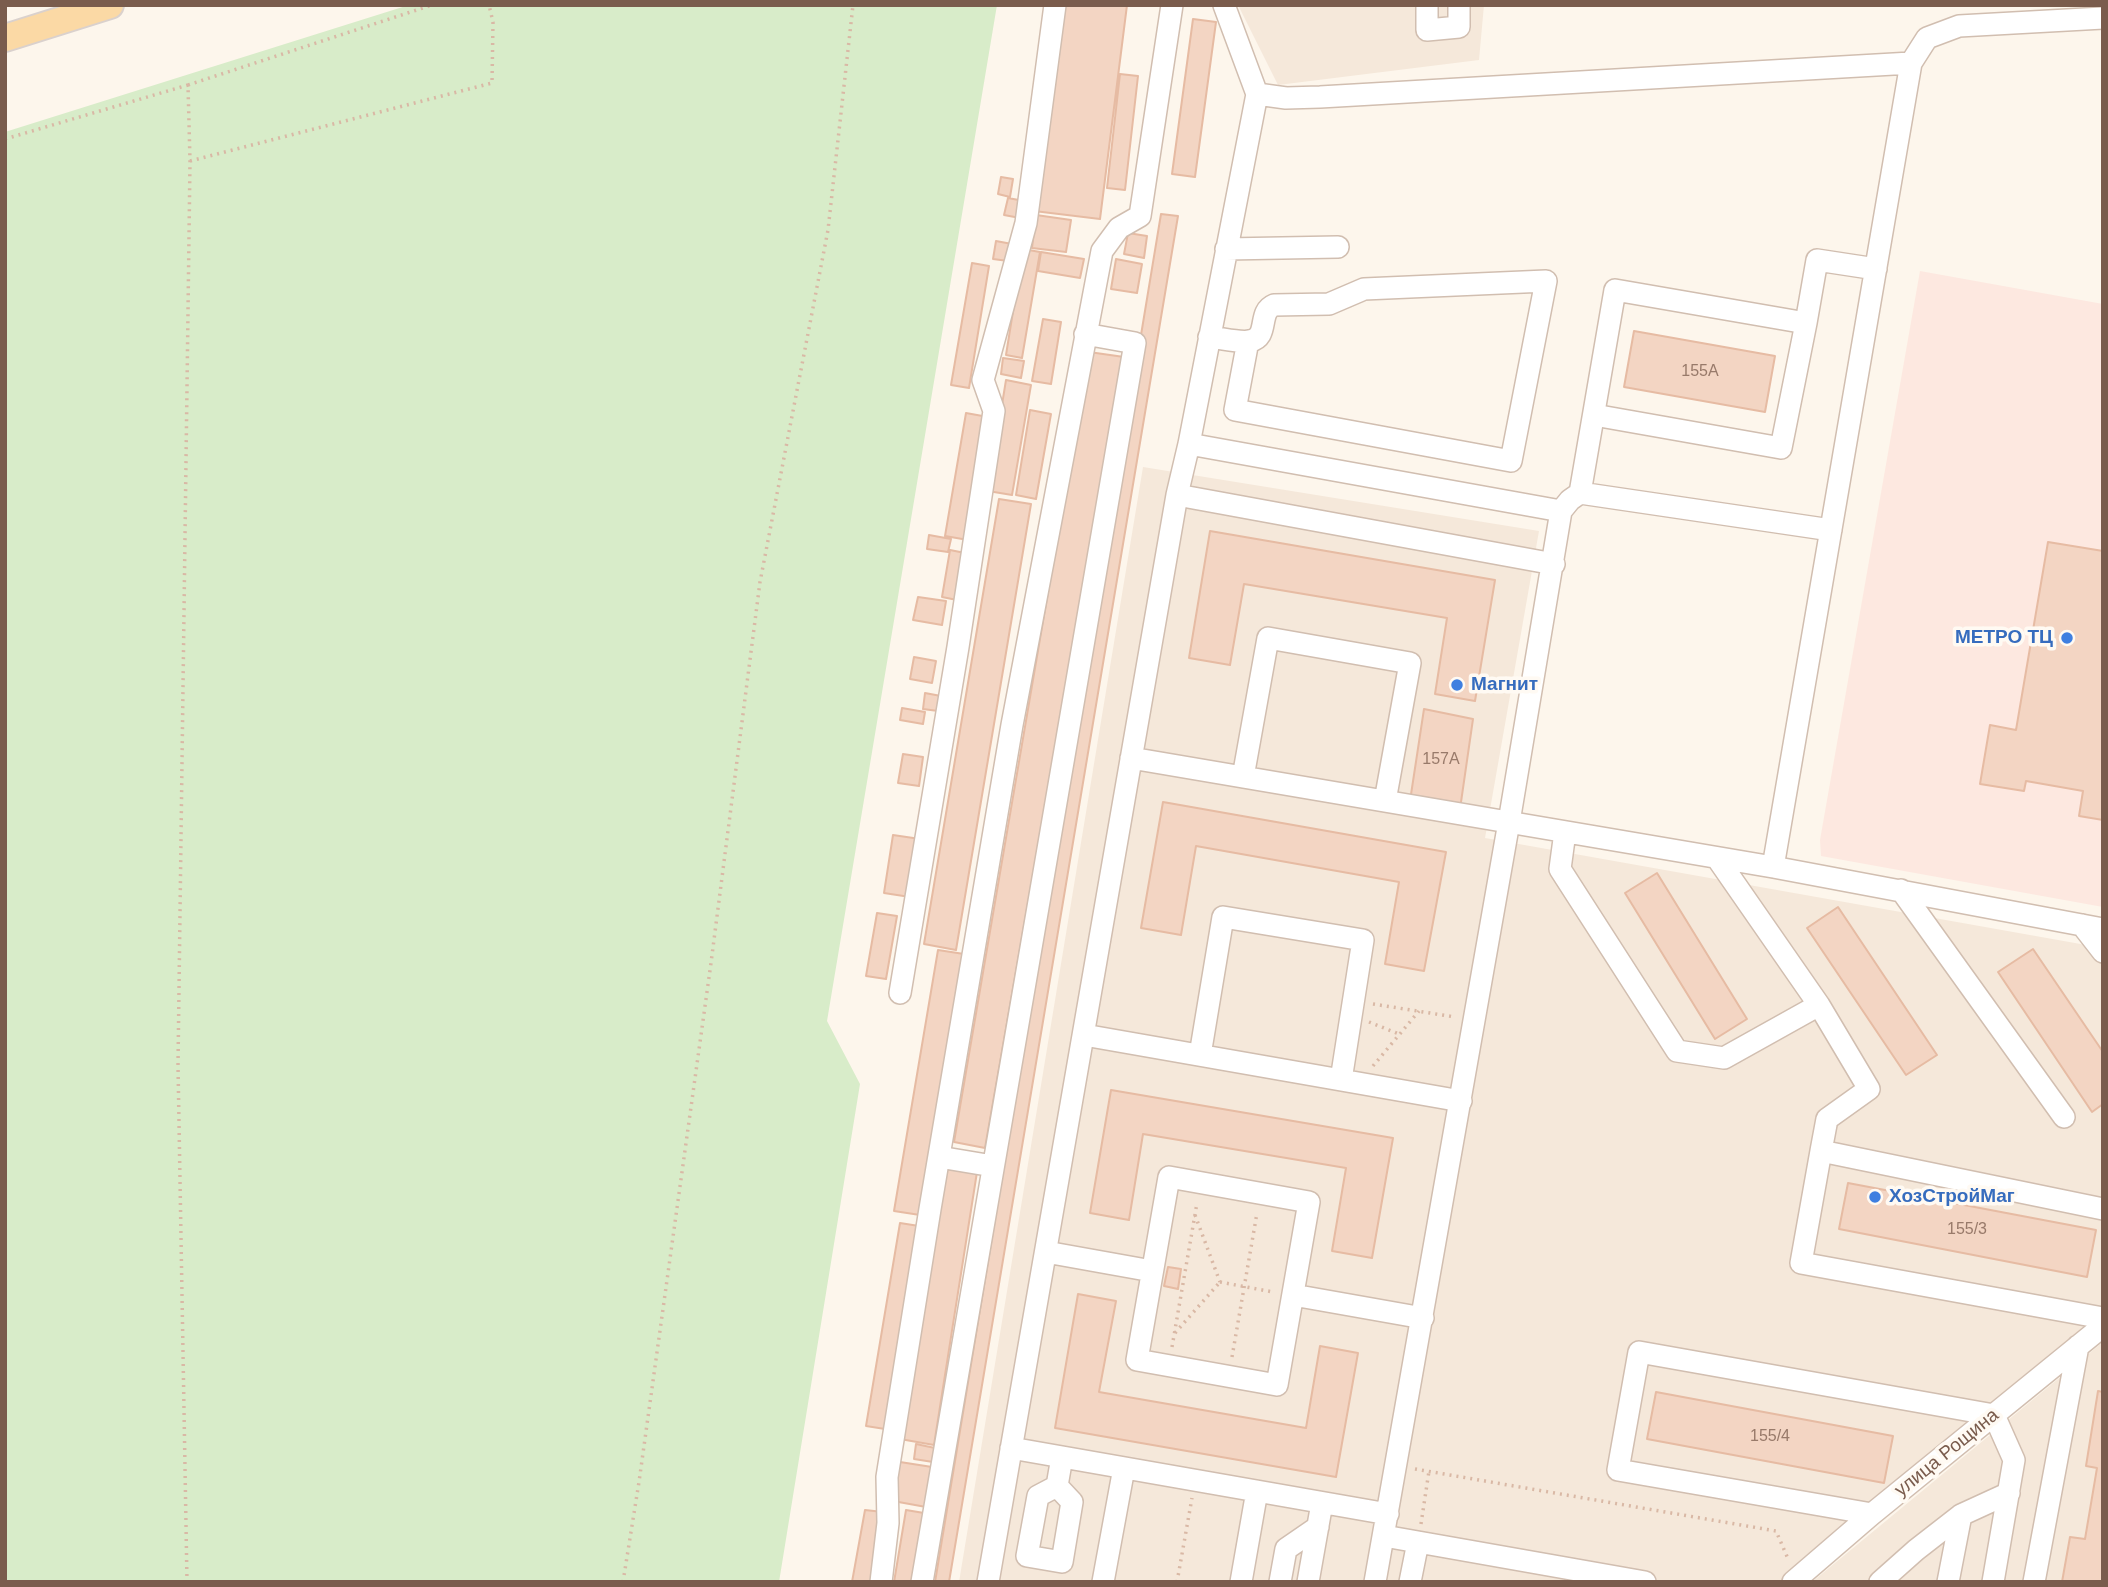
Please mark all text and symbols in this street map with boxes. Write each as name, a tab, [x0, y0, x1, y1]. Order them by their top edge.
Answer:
house number: 155А	[1681, 362, 1719, 382]
place label: МЕТРО ТЦ	[1955, 627, 2053, 649]
marker: МЕТРО ТЦ	[2059, 630, 2075, 646]
place label: Магнит	[1471, 674, 1538, 696]
marker: Магнит	[1449, 677, 1465, 693]
house number: 157А	[1422, 750, 1460, 770]
place label: ХозСтройМаг	[1889, 1186, 2015, 1208]
marker: ХозСтройМаг	[1867, 1189, 1883, 1205]
house number: 155/3	[1947, 1220, 1987, 1240]
street label: улица Рощина	[1890, 1404, 2004, 1502]
house number: 155/4	[1750, 1427, 1790, 1447]

